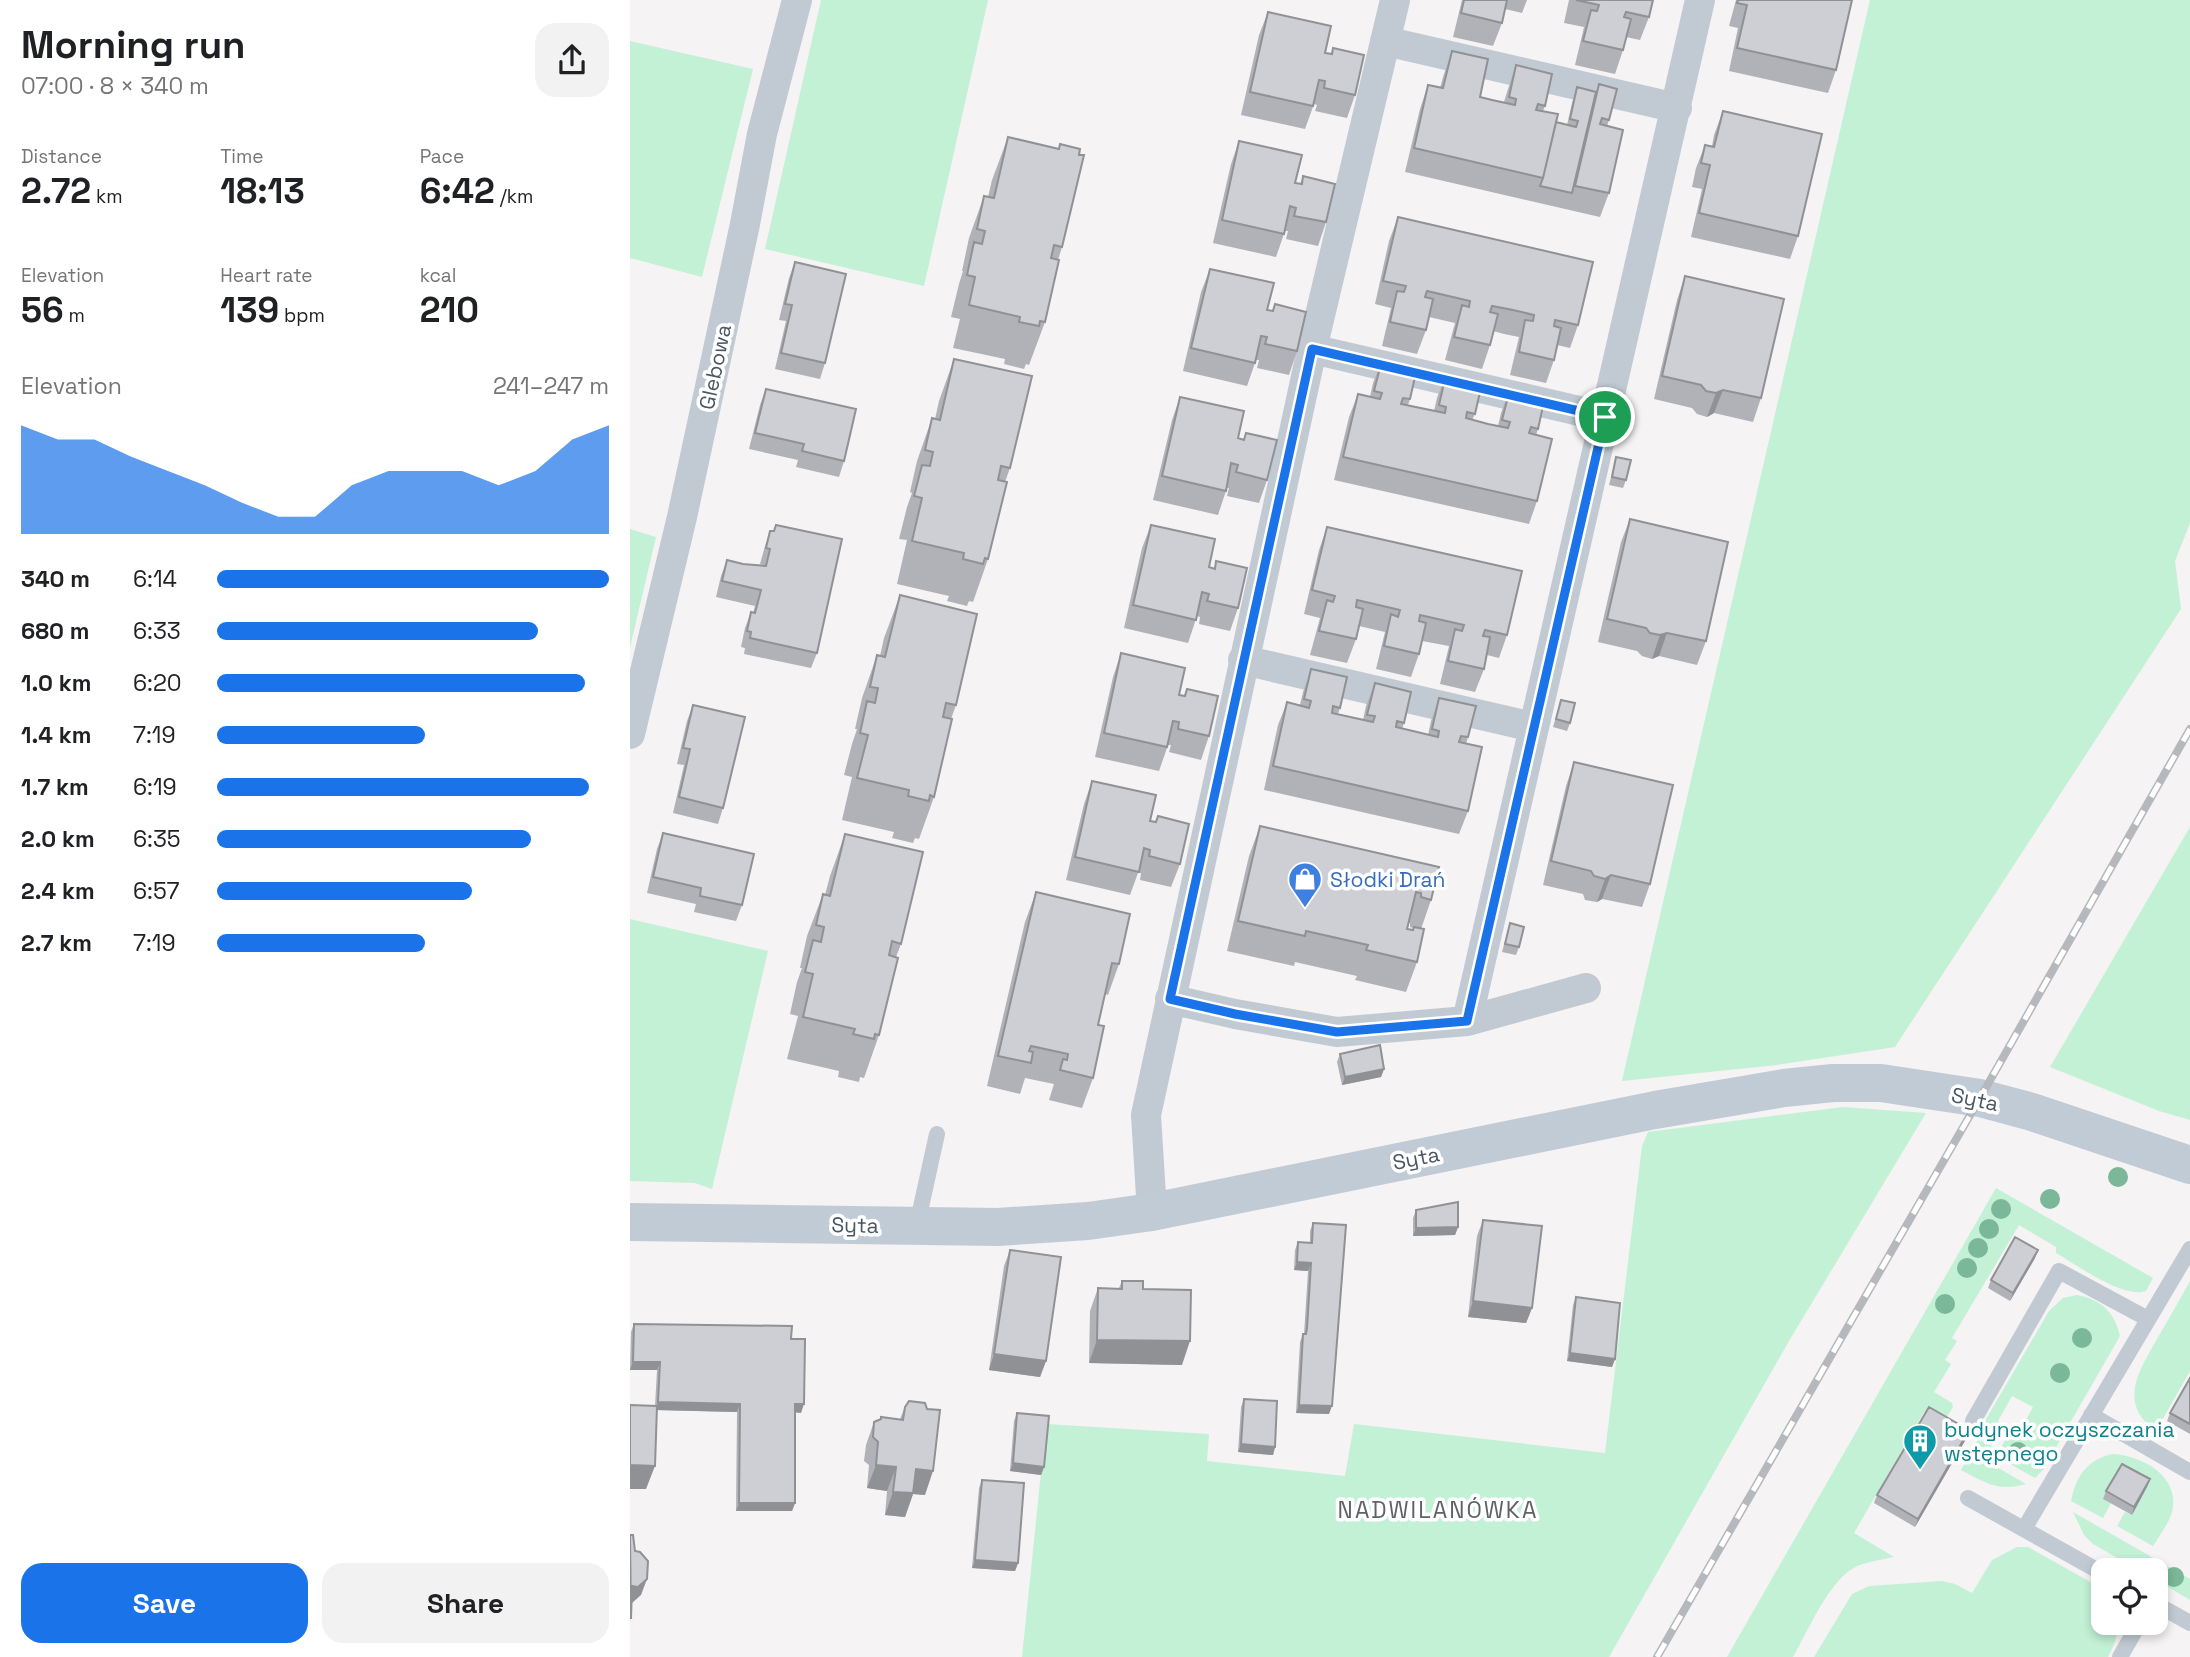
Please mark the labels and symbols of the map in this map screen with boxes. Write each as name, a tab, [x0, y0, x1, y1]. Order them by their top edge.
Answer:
street label: Glebowa	[693, 322, 737, 412]
pin	[1575, 387, 1635, 447]
shop icon: Słodki Drań	[1286, 860, 1324, 909]
place label: Słodki Drań	[1330, 866, 1445, 893]
street label: Syta	[1949, 1081, 2001, 1117]
street label: Syta	[1390, 1140, 1442, 1176]
street label: Syta	[831, 1211, 879, 1239]
place label: budynek oczyszczania wstępnego	[1944, 1416, 2175, 1467]
building icon: budynek oczyszczania wstępnego	[1901, 1422, 1939, 1471]
district label: NADWILANÓWKA	[1338, 1495, 1538, 1525]

